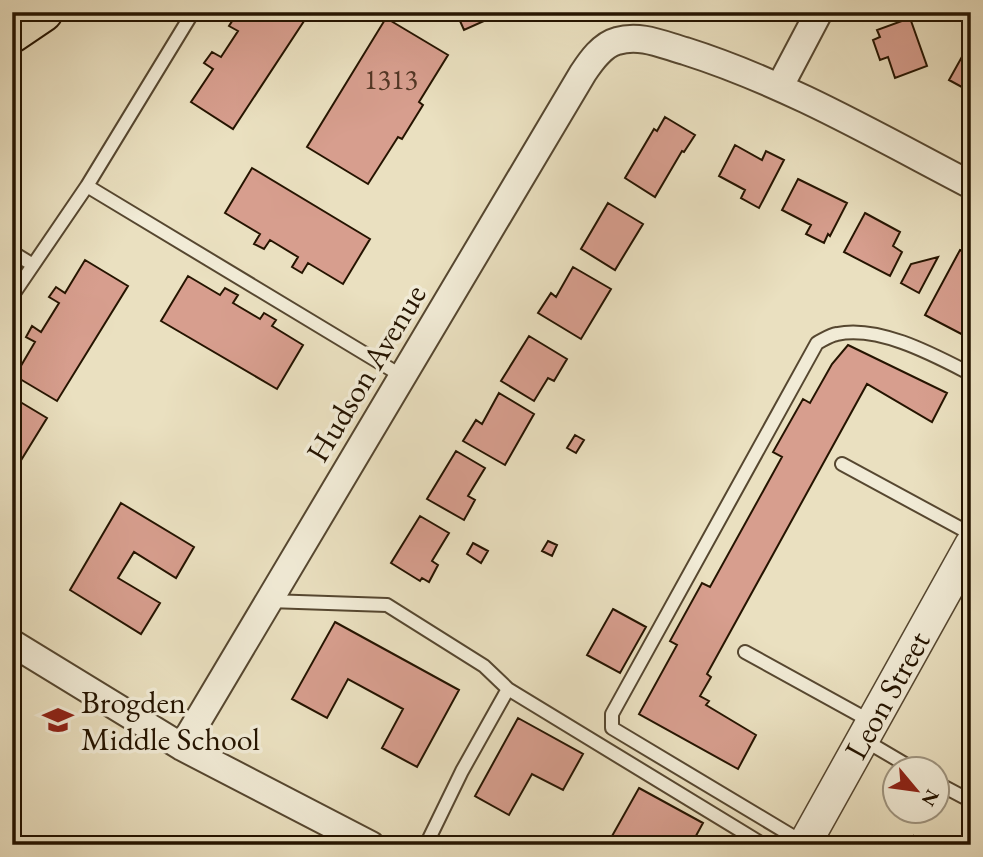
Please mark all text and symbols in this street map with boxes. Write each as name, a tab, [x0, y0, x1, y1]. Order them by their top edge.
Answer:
house number: 1313	[364, 61, 418, 97]
street label: Hudson Avenue	[296, 276, 436, 470]
street label: Leon Street	[835, 623, 939, 767]
place label: Brogden Middle School	[81, 681, 260, 760]
school or university icon: Brogden Middle School	[41, 703, 75, 737]
north arrow	[881, 756, 951, 826]
text: N	[915, 785, 945, 811]

